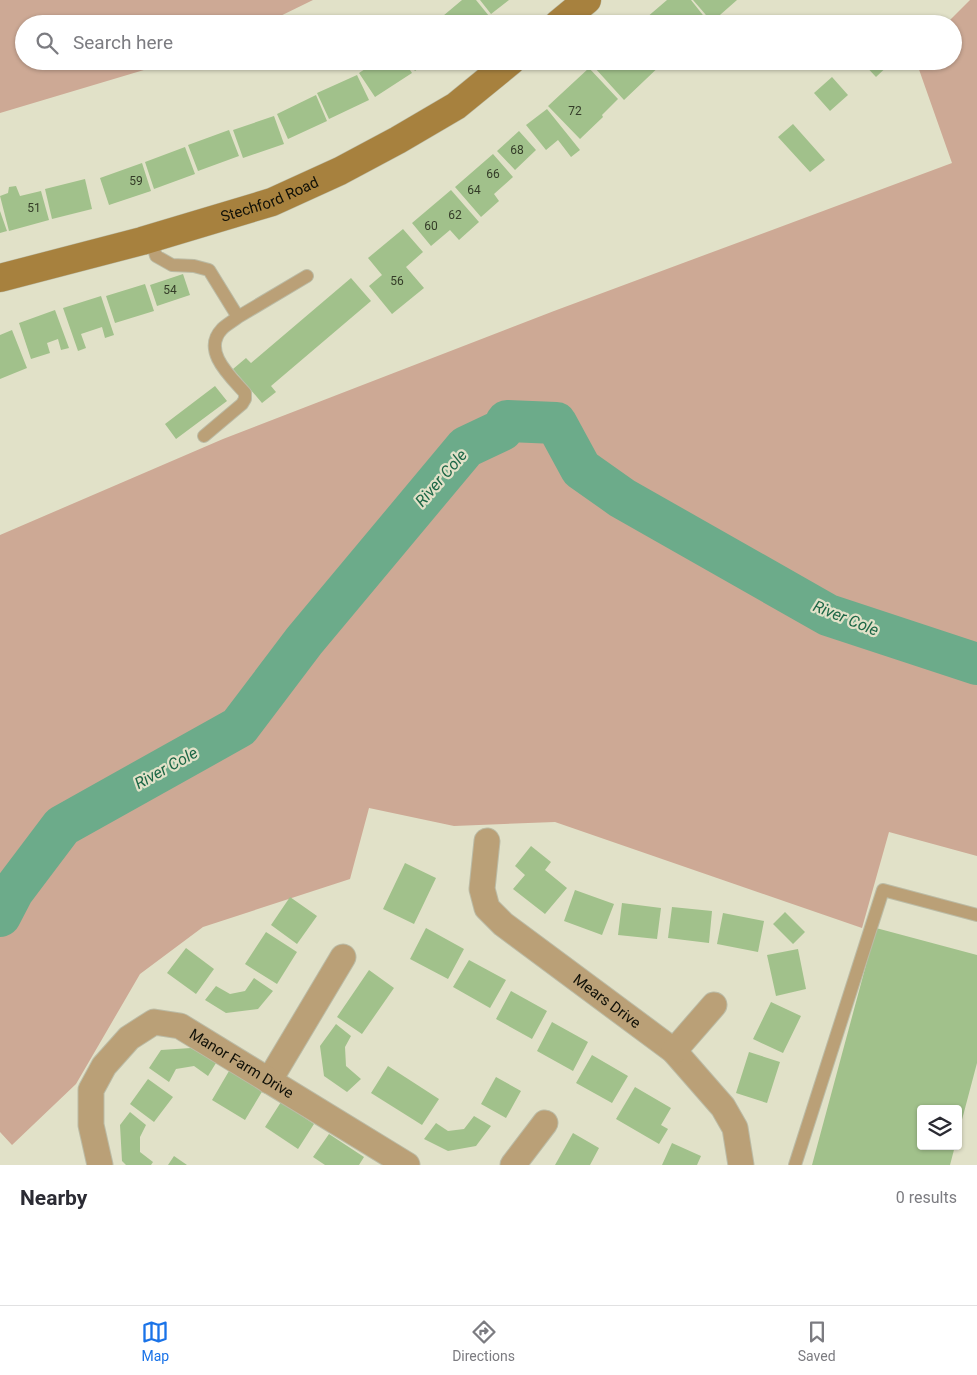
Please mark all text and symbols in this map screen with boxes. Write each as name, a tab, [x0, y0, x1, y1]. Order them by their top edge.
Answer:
search box	[15, 15, 962, 70]
icon: search	[33, 29, 61, 57]
text: Search here	[73, 31, 173, 54]
house number: 72	[568, 104, 582, 118]
house number: 68	[510, 143, 524, 157]
house number: 66	[486, 167, 500, 181]
street label: Stechford Road	[219, 173, 321, 226]
house number: 59	[129, 174, 143, 188]
house number: 64	[467, 183, 481, 197]
house number: 51	[27, 201, 41, 215]
house number: 62	[448, 208, 462, 222]
house number: 60	[424, 219, 438, 233]
house number: 56	[390, 274, 404, 288]
house number: 54	[163, 283, 177, 297]
water label: River Cole	[411, 446, 471, 510]
water label: River Cole	[810, 596, 882, 640]
water label: River Cole	[131, 743, 201, 793]
street label: Mears Drive	[570, 970, 644, 1032]
street label: Manor Farm Drive	[186, 1025, 297, 1102]
map controls	[917, 1105, 962, 1150]
button: layers	[917, 1105, 962, 1150]
text: Nearby	[20, 1186, 87, 1210]
text: 0 results	[896, 1188, 957, 1207]
tab: Map	[141, 1318, 169, 1364]
tab: Directions	[452, 1318, 515, 1364]
tab: Saved	[798, 1318, 836, 1364]

